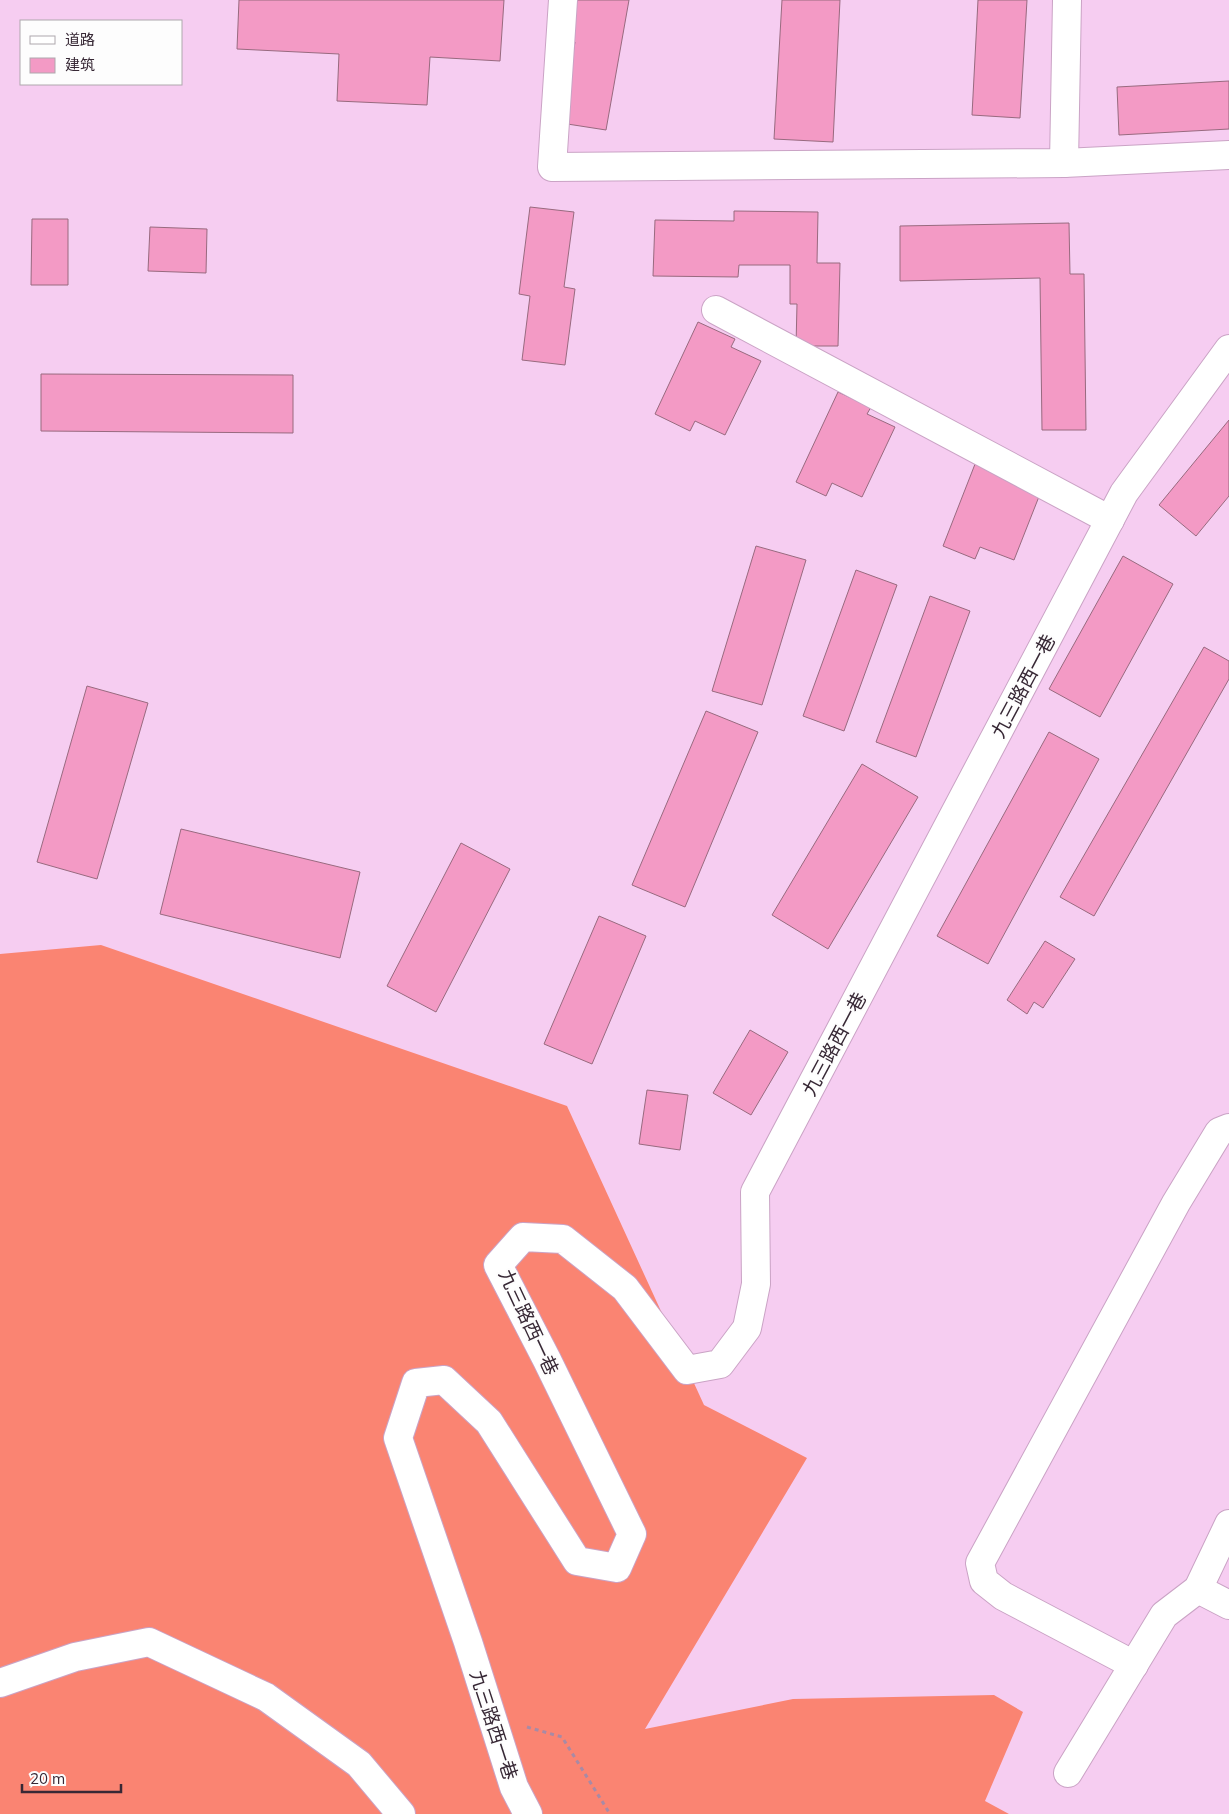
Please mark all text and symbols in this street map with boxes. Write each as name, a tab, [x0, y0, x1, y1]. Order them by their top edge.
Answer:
legend	[20, 20, 182, 85]
text: 道路	[65, 30, 95, 49]
text: 建筑	[65, 55, 95, 74]
street label: 九三路西一巷	[986, 630, 1060, 742]
street label: 九三路西一巷	[797, 988, 871, 1100]
street label: 九三路西一巷	[494, 1265, 564, 1379]
street label: 九三路西一巷	[465, 1667, 523, 1783]
scale bar	[22, 1762, 121, 1794]
text: 20 m	[30, 1769, 65, 1788]

